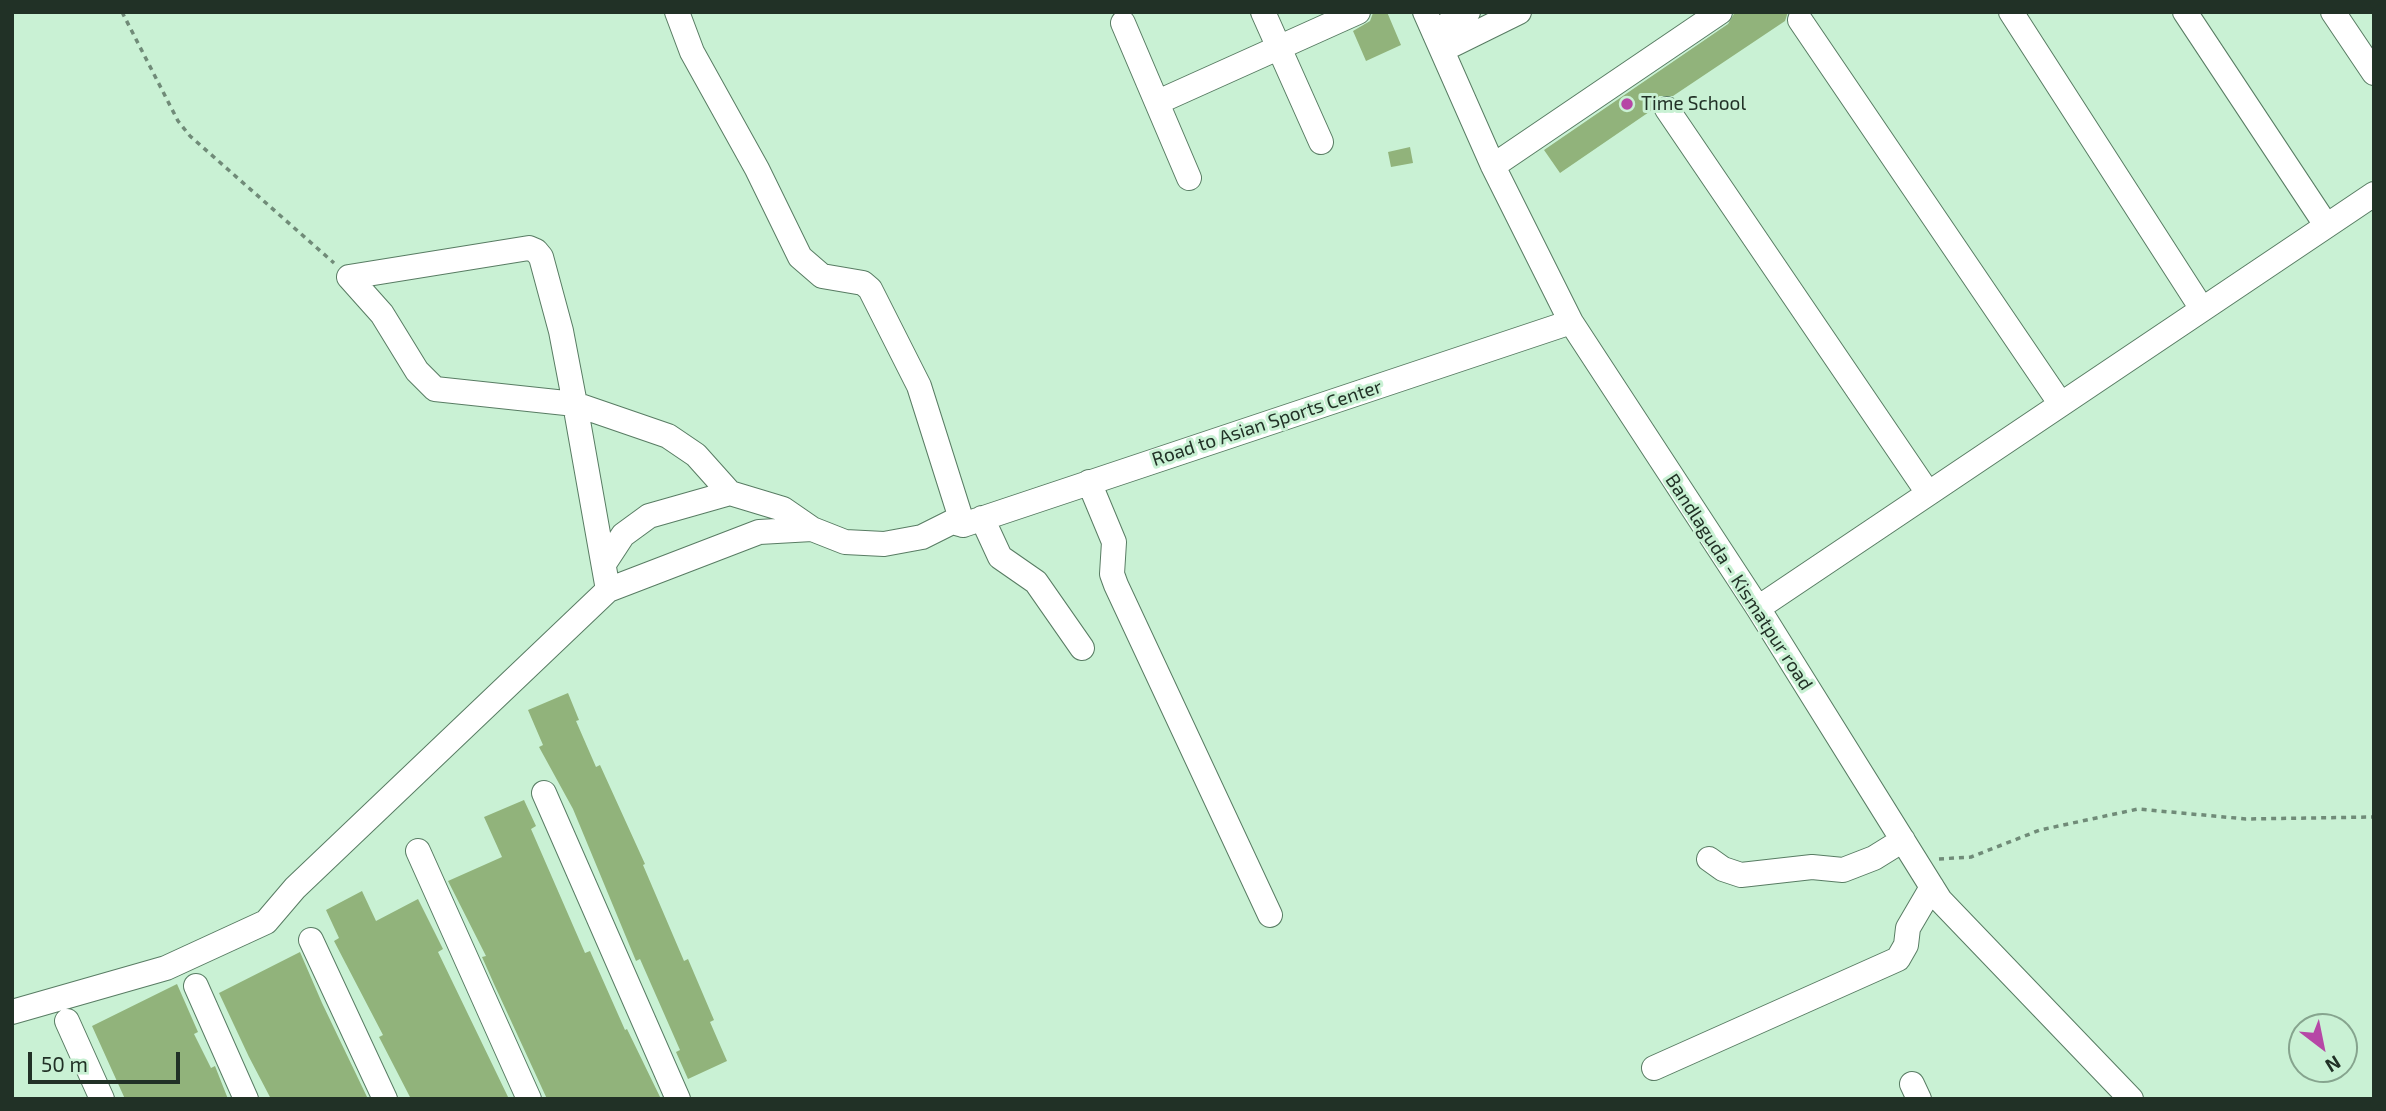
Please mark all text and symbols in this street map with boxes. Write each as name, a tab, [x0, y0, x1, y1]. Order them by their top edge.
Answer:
place label: Time School	[1641, 93, 1746, 115]
marker: Time School	[1619, 96, 1635, 112]
street label: Road to Asian Sports Center	[1149, 375, 1385, 471]
street label: Bandlaguda - Kismatpur road	[1661, 470, 1817, 694]
north arrow	[2288, 1013, 2358, 1083]
scale bar	[32, 1038, 184, 1082]
text: 50 m	[41, 1051, 88, 1076]
text: N	[2321, 1051, 2345, 1078]

